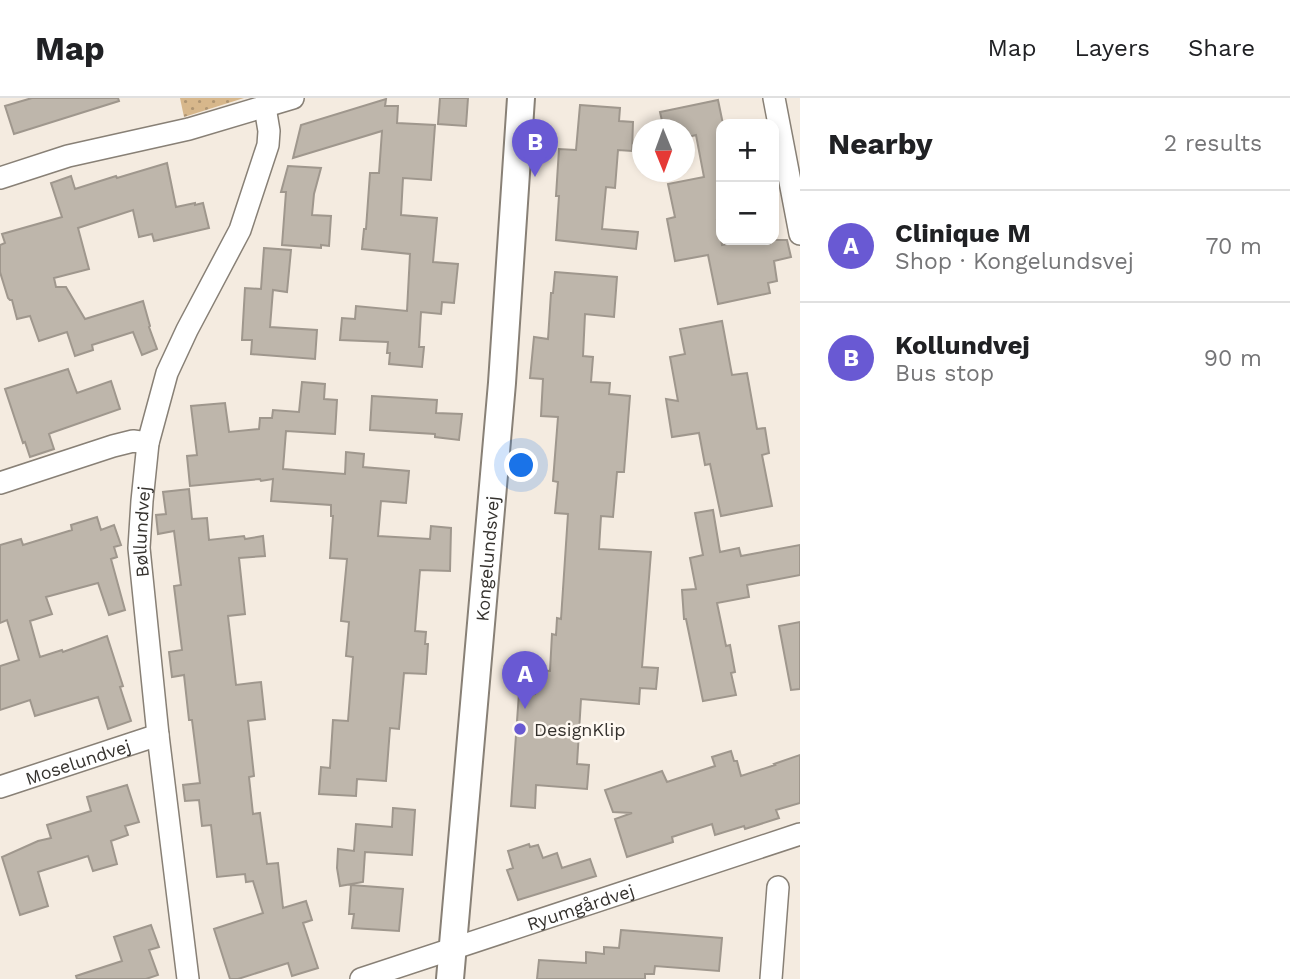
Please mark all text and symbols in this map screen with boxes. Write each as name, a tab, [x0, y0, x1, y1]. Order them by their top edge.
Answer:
text: Map	[35, 29, 105, 68]
text: Map	[988, 34, 1036, 62]
text: Layers	[1074, 34, 1150, 62]
text: Share	[1188, 34, 1255, 62]
pin: B	[512, 119, 558, 177]
north arrow	[632, 119, 695, 182]
map controls	[716, 119, 779, 245]
button: +	[716, 119, 779, 182]
text: Nearby	[828, 126, 933, 161]
text: 2 results	[1164, 130, 1262, 157]
button: −	[716, 182, 779, 245]
text: Clinique M	[895, 218, 1031, 248]
text: A	[843, 233, 859, 260]
text: 70 m	[1205, 233, 1262, 260]
text: Shop · Kongelundsvej	[895, 248, 1134, 275]
text: Kollundvej	[895, 330, 1030, 360]
text: B	[843, 345, 859, 372]
text: 90 m	[1204, 345, 1262, 372]
text: Bus stop	[895, 360, 994, 387]
your location	[504, 448, 538, 482]
street label: Bøllundvej	[128, 485, 154, 579]
street label: Kongelundsvej	[471, 495, 503, 622]
pin: A	[502, 651, 548, 709]
place label: DesignKlip	[534, 719, 626, 740]
marker: DesignKlip	[512, 721, 528, 737]
street label: Moselundvej	[23, 734, 133, 788]
street label: Ryumgårdvej	[524, 879, 637, 934]

